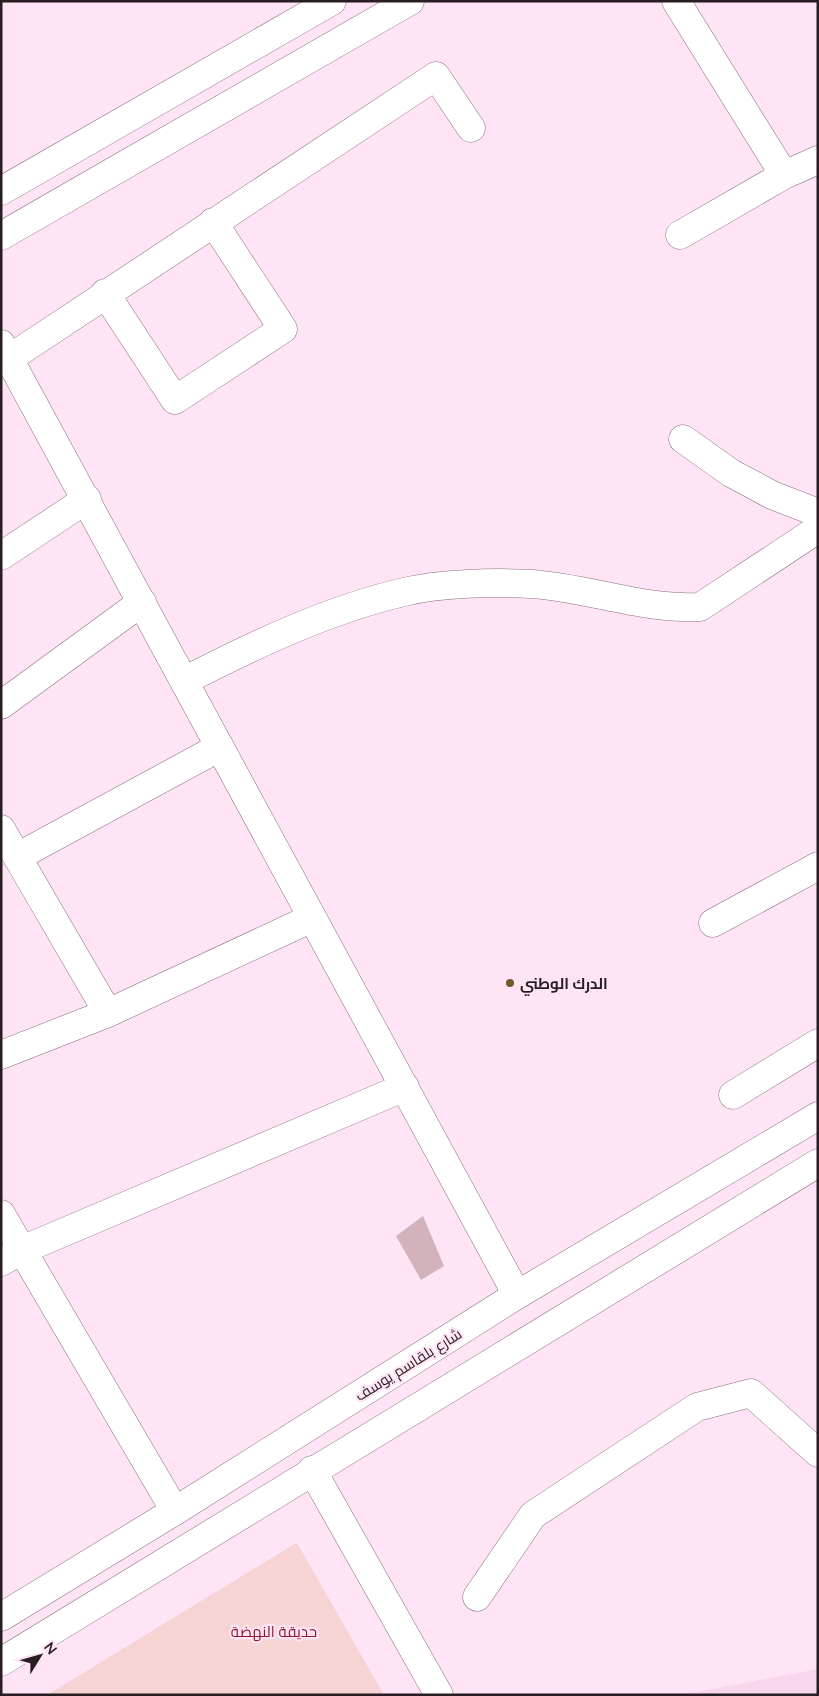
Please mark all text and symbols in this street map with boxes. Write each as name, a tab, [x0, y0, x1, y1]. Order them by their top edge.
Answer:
place label: الدرك الوطني	[520, 974, 608, 996]
marker: الدرك الوطني	[504, 977, 516, 989]
street label: شارع بلقاسم يوسف	[351, 1324, 466, 1407]
park label: حديقة النهضة	[231, 1622, 317, 1642]
north arrow	[15, 1631, 65, 1681]
text: N	[41, 1638, 61, 1657]

